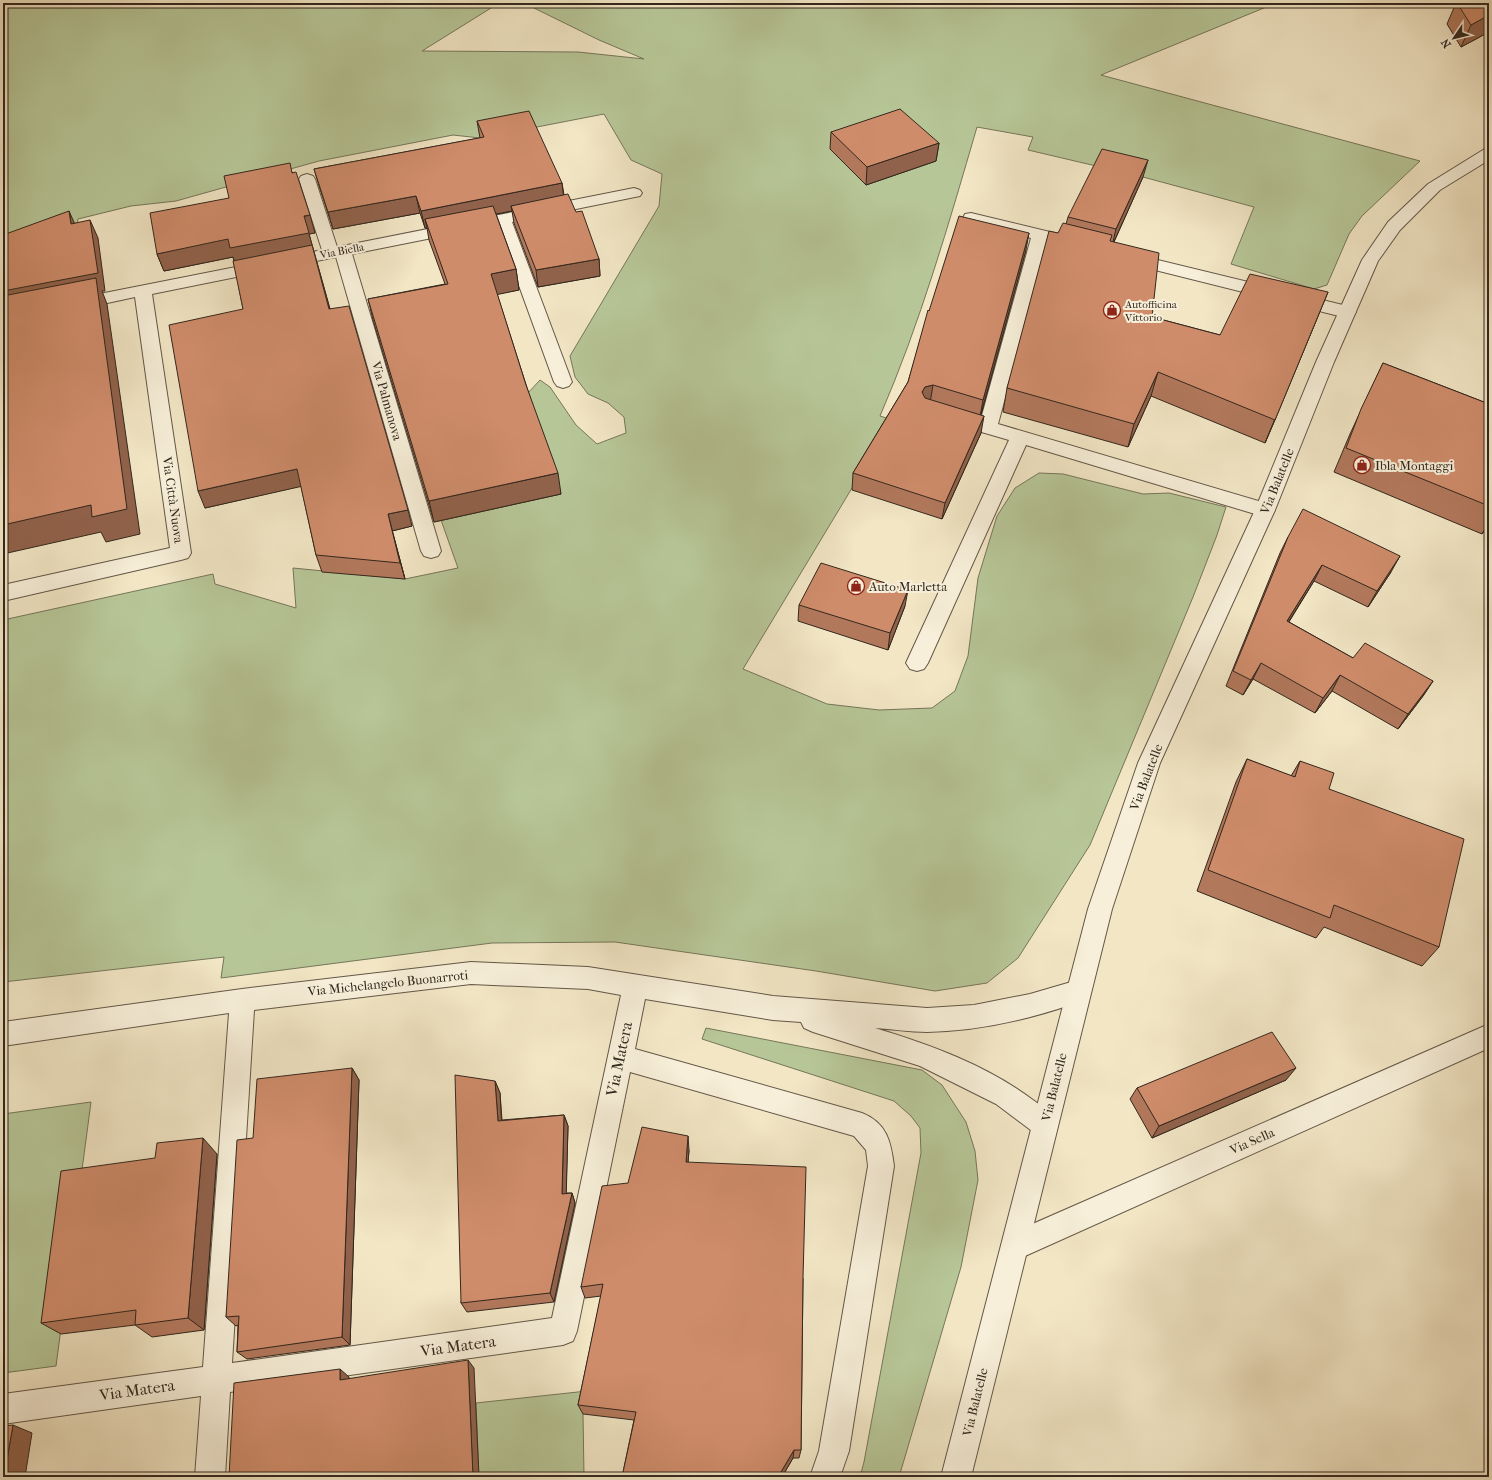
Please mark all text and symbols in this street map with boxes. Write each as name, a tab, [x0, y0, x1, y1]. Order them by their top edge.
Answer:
north arrow	[1434, 18, 1474, 58]
text: N	[1438, 36, 1454, 51]
street label: Via Biella	[318, 240, 366, 262]
place label: Autofficina Vittorio	[1124, 298, 1178, 324]
shop icon: Autofficina Vittorio	[1102, 300, 1122, 320]
street label: Via Palmanova	[368, 359, 406, 443]
street label: Via Balatelle	[1257, 445, 1297, 517]
street label: Via Città Nuova	[159, 455, 187, 545]
shop icon: Ibla Montaggi	[1352, 455, 1372, 475]
place label: Ibla Montaggi	[1375, 458, 1453, 473]
shop icon: Auto Marletta	[846, 576, 866, 596]
place label: Auto Marletta	[868, 579, 948, 594]
street label: Via Balatelle	[1126, 741, 1166, 813]
street label: Via Michelangelo Buonarroti	[306, 967, 469, 999]
street label: Via Matera	[602, 1019, 636, 1099]
street label: Via Balatelle	[1038, 1051, 1070, 1124]
street label: Via Sella	[1226, 1124, 1278, 1158]
street label: Via Matera	[418, 1331, 497, 1361]
street label: Via Balatelle	[959, 1366, 991, 1439]
street label: Via Matera	[97, 1375, 176, 1405]

